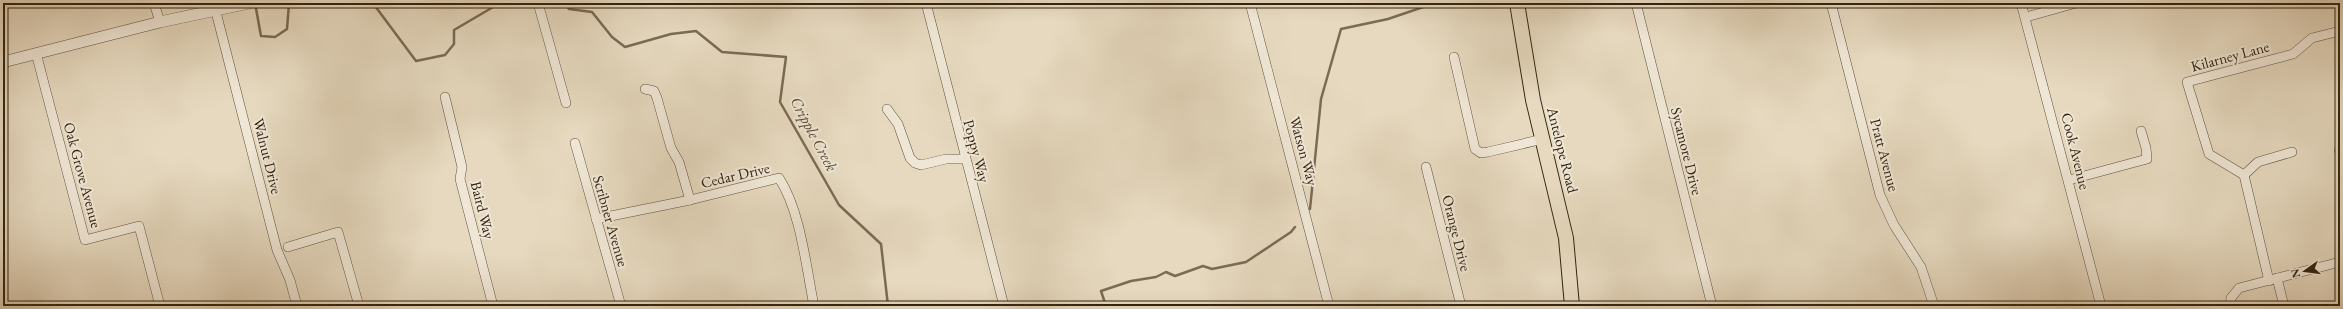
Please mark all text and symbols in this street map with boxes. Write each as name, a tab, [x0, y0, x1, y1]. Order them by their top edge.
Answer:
street label: Kilarney Lane	[2189, 36, 2271, 76]
water label: Cripple Creek	[786, 93, 843, 176]
street label: Antelope Road	[1543, 104, 1583, 195]
street label: Sycamore Drive	[1667, 105, 1707, 197]
street label: Cook Avenue	[2057, 111, 2095, 191]
street label: Watson Way	[1286, 114, 1322, 188]
street label: Walnut Drive	[249, 116, 287, 196]
street label: Pratt Avenue	[1866, 116, 1904, 194]
street label: Poppy Way	[959, 117, 995, 185]
street label: Oak Grove Avenue	[60, 120, 106, 230]
street label: Cedar Drive	[699, 158, 771, 192]
street label: Scribner Avenue	[589, 173, 633, 269]
street label: Baird Way	[467, 179, 499, 241]
street label: Orange Drive	[1438, 193, 1476, 273]
north arrow	[2285, 251, 2325, 291]
text: N	[2287, 267, 2303, 279]

